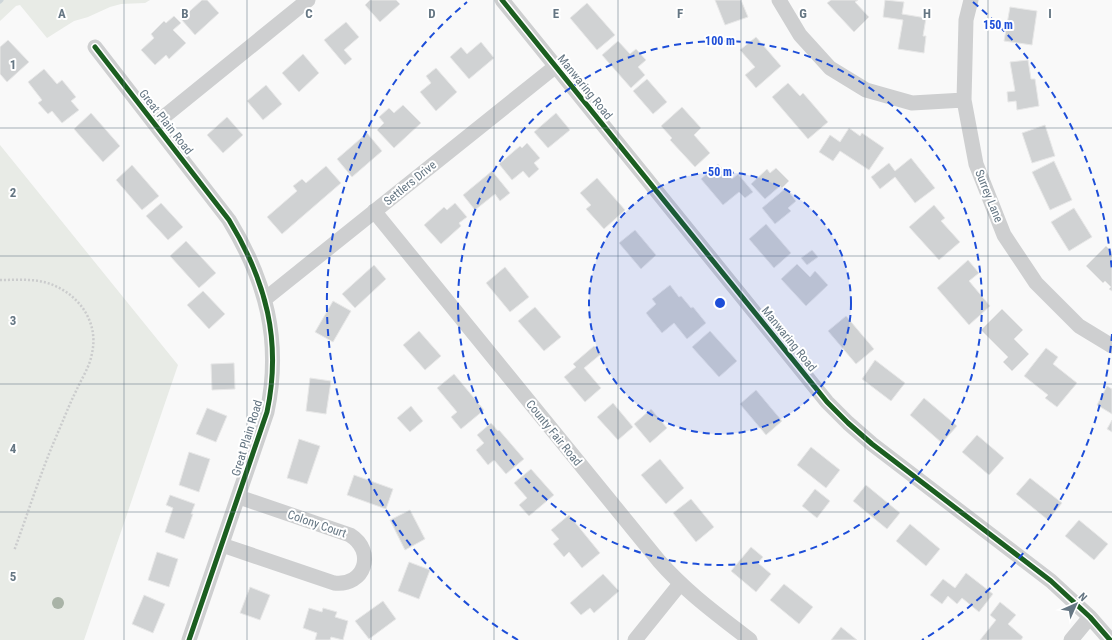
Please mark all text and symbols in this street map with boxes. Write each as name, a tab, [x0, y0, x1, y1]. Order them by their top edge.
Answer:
text: A	[58, 6, 66, 21]
text: B	[181, 6, 189, 21]
text: C	[305, 6, 313, 21]
text: D	[428, 6, 436, 21]
text: E	[553, 6, 560, 21]
text: F	[677, 6, 683, 21]
text: G	[799, 6, 807, 21]
text: H	[923, 6, 931, 21]
text: I	[1048, 6, 1052, 21]
text: 150 m	[983, 18, 1013, 32]
text: 100 m	[705, 34, 735, 48]
street label: Manwaring Road	[555, 52, 615, 122]
text: 1	[10, 57, 16, 72]
street label: Great Plain Road	[136, 87, 196, 157]
street label: Settlers Drive	[381, 157, 439, 208]
text: 50 m	[708, 165, 732, 179]
street label: Surrey Lane	[972, 168, 1006, 225]
text: 2	[10, 185, 17, 200]
centre of rings	[713, 296, 727, 310]
street label: Manwaring Road	[759, 304, 819, 374]
text: 3	[10, 313, 16, 328]
street label: County Fair Road	[523, 397, 585, 469]
street label: Great Plain Road	[229, 398, 265, 478]
text: 4	[10, 441, 17, 456]
street label: Colony Court	[286, 507, 349, 541]
text: 5	[10, 569, 17, 584]
north arrow	[1056, 584, 1096, 624]
text: N	[1076, 590, 1090, 604]

